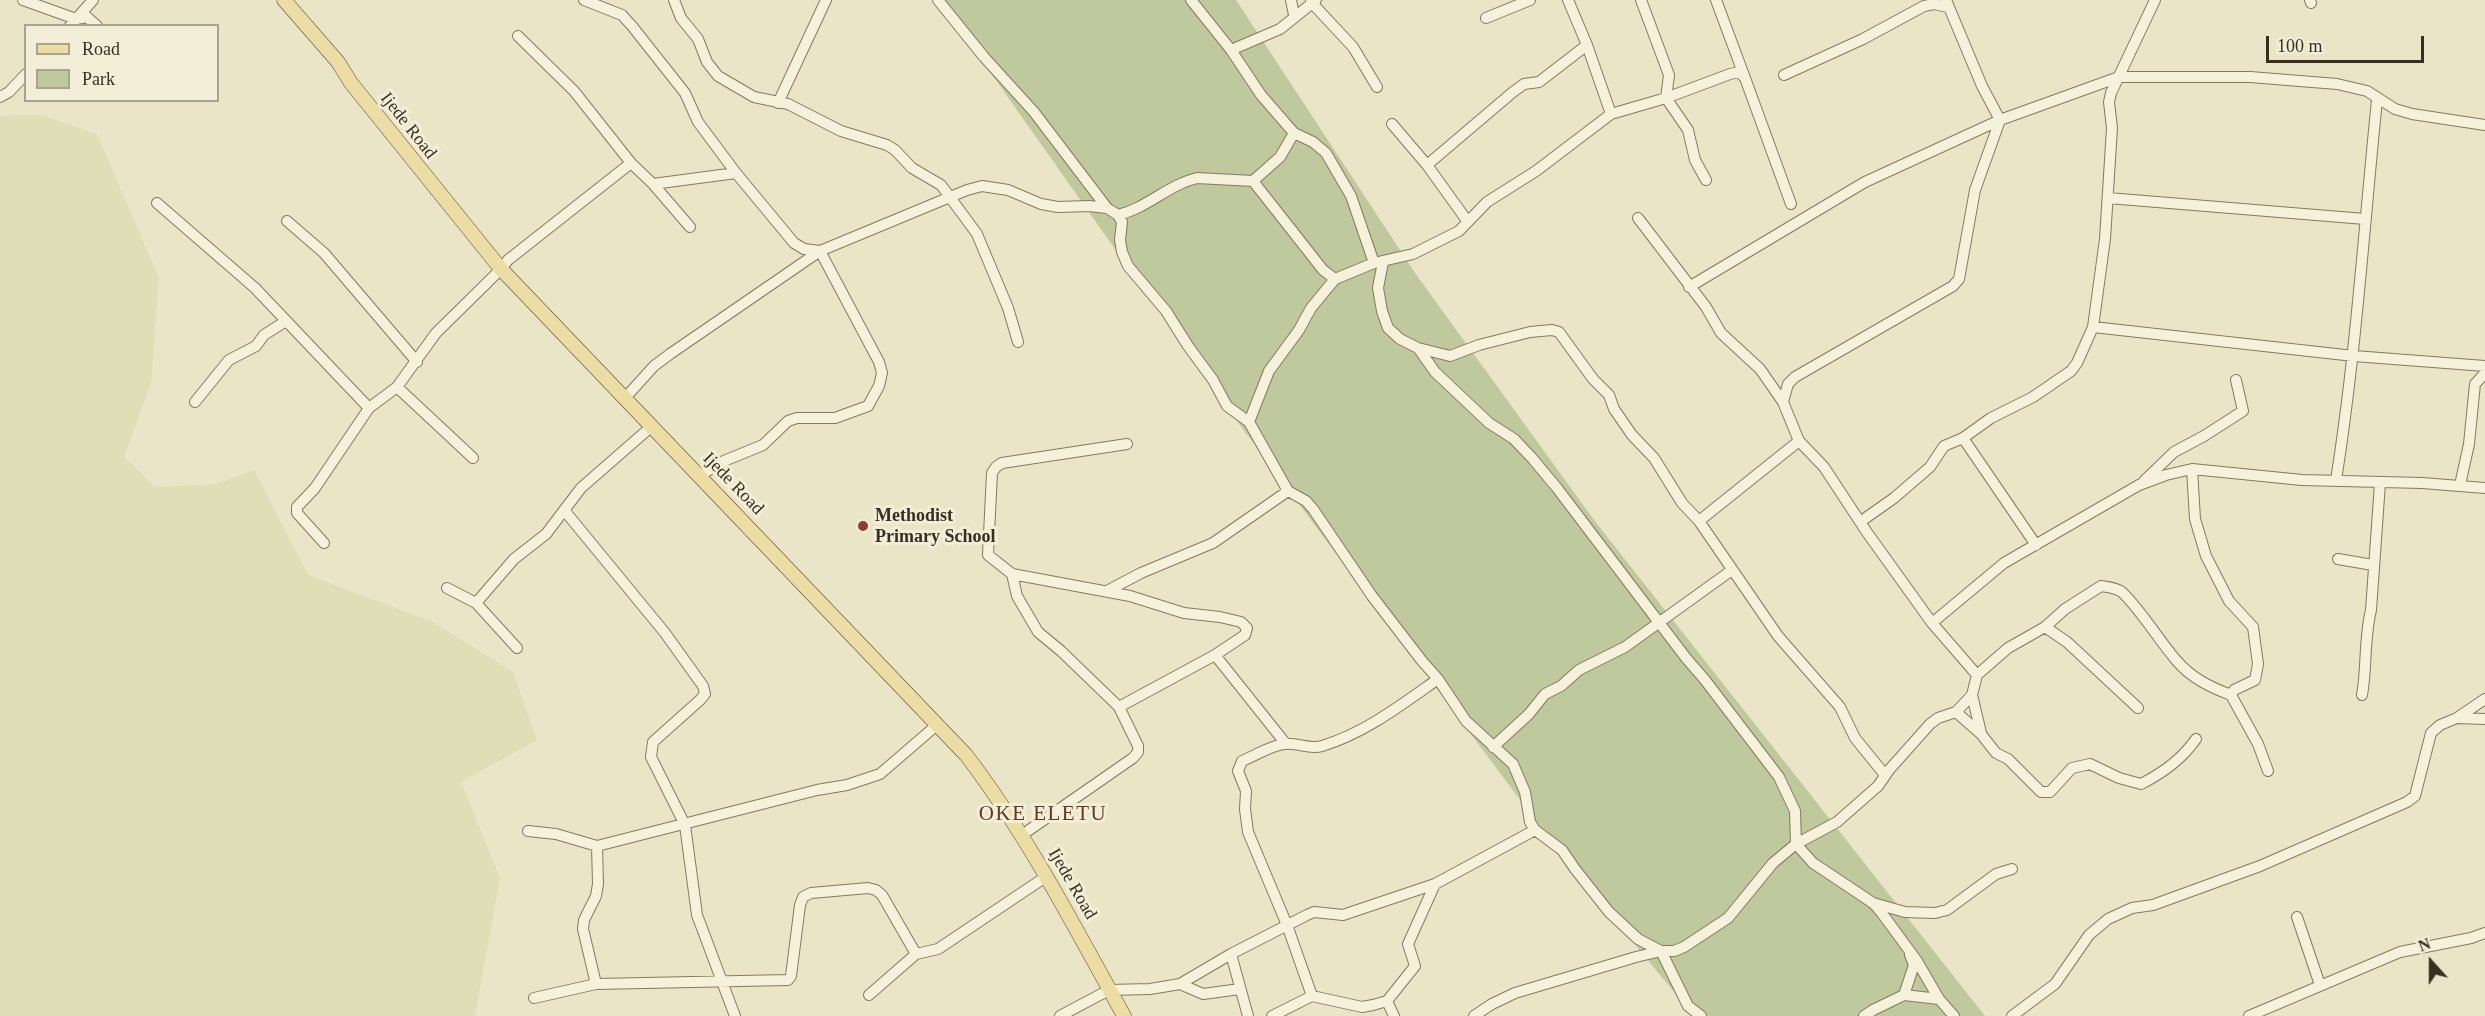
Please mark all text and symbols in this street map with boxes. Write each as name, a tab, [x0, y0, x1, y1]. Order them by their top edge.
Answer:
legend	[24, 24, 219, 102]
scale bar	[2269, 24, 2426, 62]
text: 100 m	[2277, 36, 2323, 56]
text: Road	[82, 39, 120, 59]
text: Park	[82, 69, 115, 89]
street label: Ijede Road	[375, 88, 441, 164]
street label: Ijede Road	[698, 448, 768, 520]
place label: Methodist Primary School	[875, 505, 995, 548]
marker: Methodist Primary School	[856, 519, 870, 533]
district label: OKE ELETU	[979, 801, 1107, 827]
street label: Ijede Road	[1043, 845, 1101, 923]
north arrow	[2401, 932, 2461, 992]
text: N	[2416, 935, 2433, 955]

